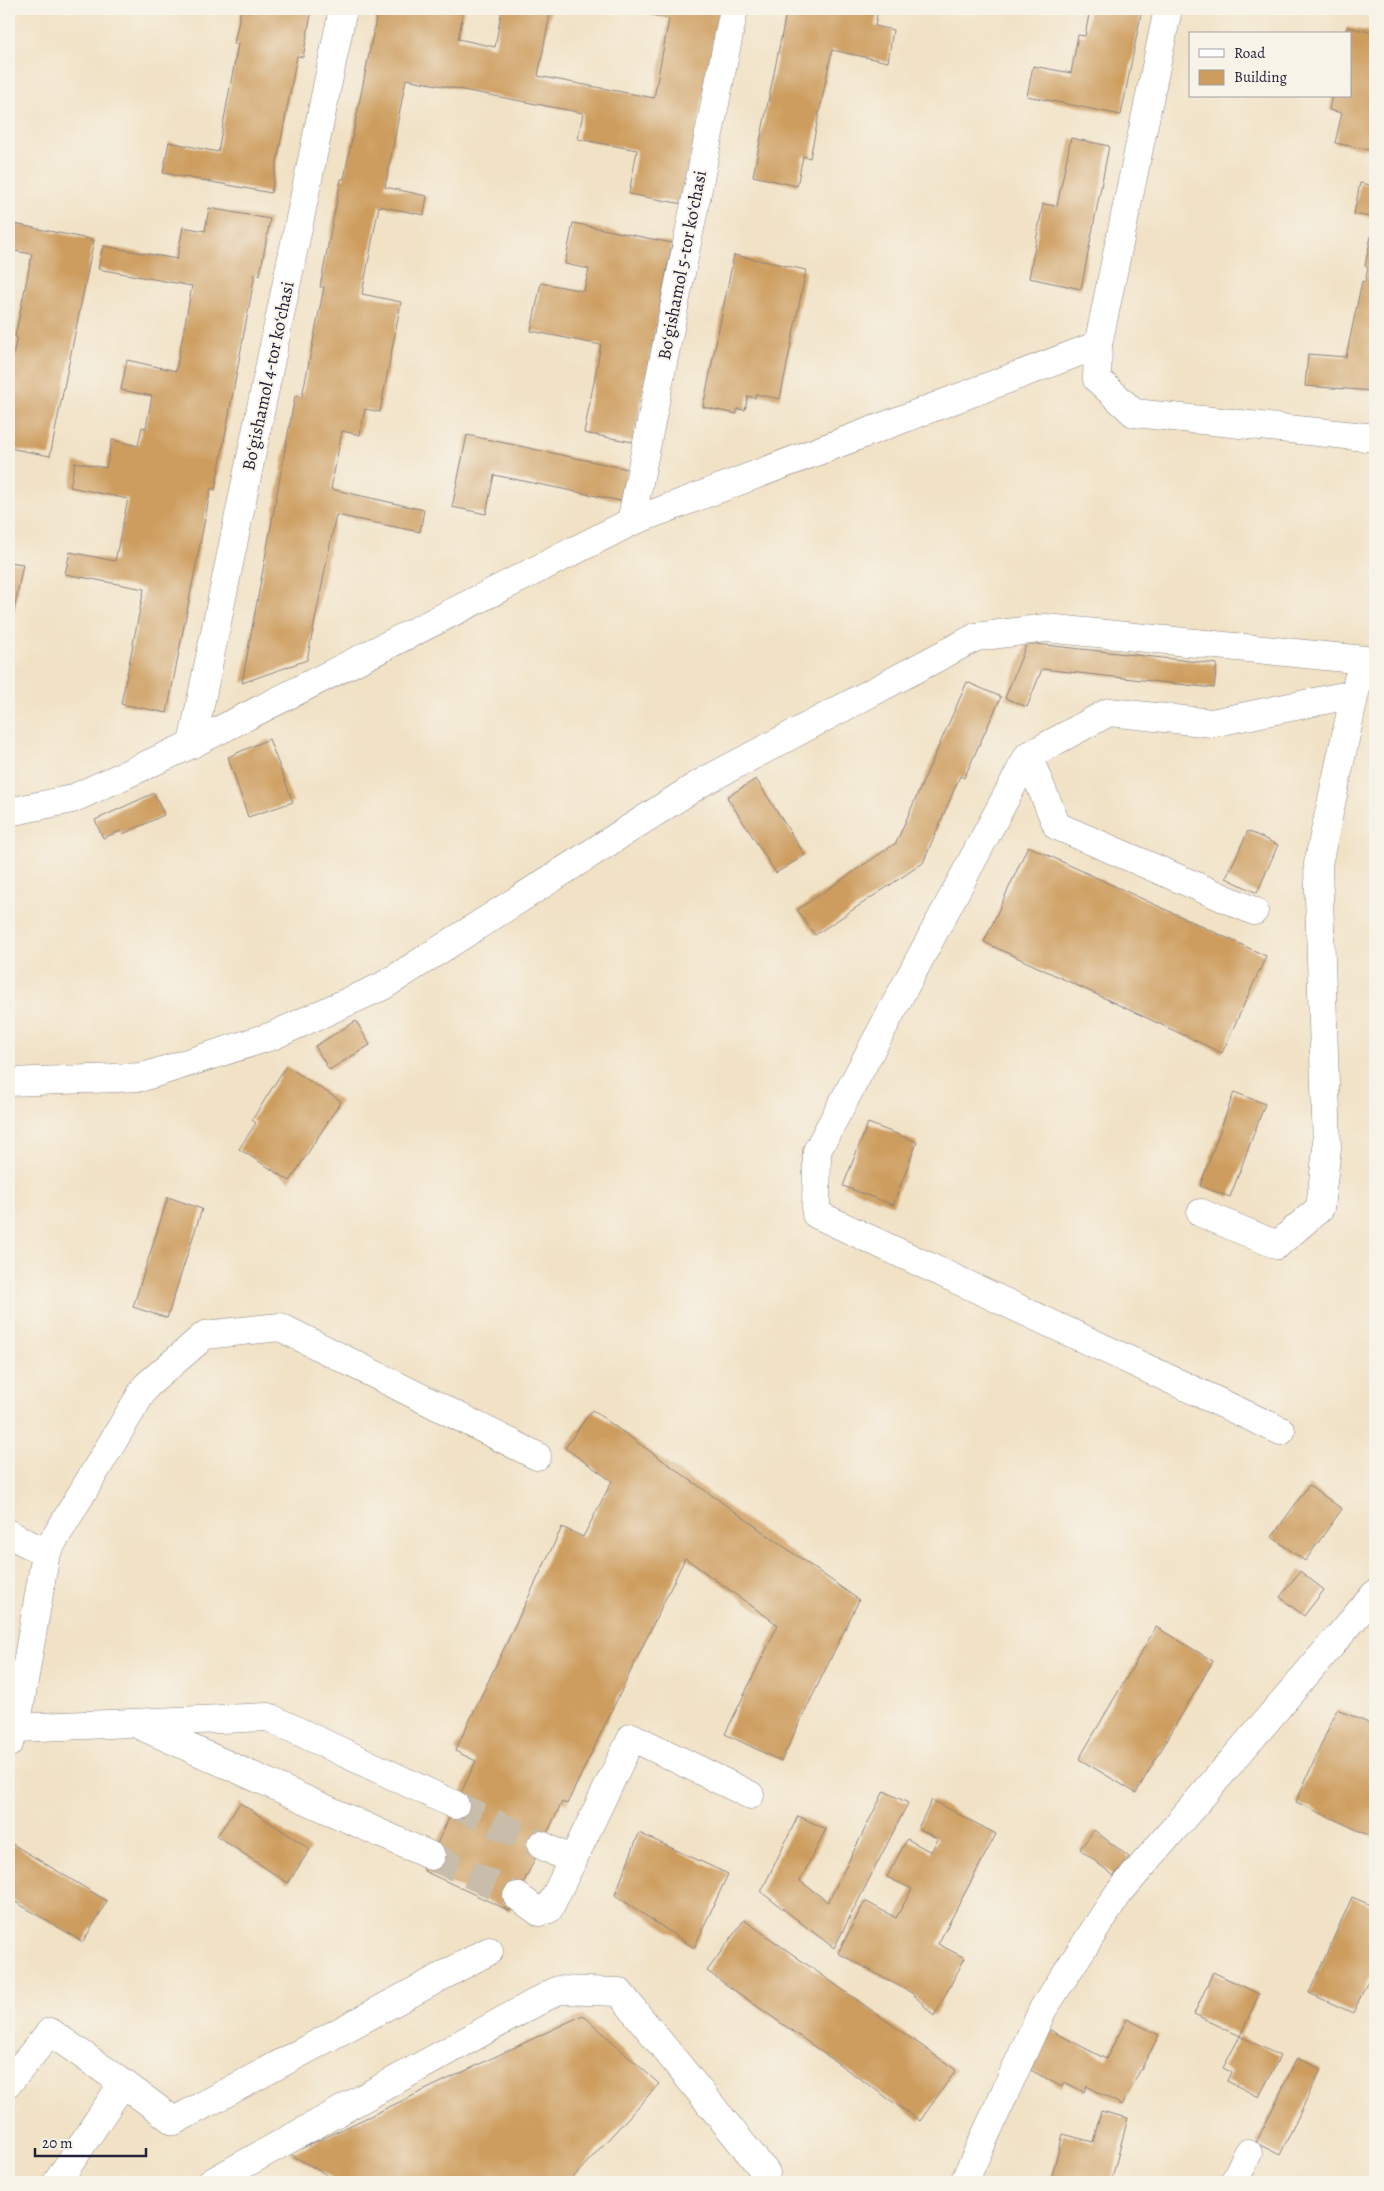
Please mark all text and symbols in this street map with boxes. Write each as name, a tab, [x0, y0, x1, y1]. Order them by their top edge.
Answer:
legend	[1189, 32, 1352, 98]
text: Road	[1234, 43, 1266, 63]
text: Building	[1234, 67, 1287, 87]
street label: Boʻgishamol 5-tor koʻchasi	[652, 168, 712, 362]
street label: Boʻgishamol 4-tor koʻchasi	[236, 279, 300, 473]
scale bar	[35, 2126, 146, 2158]
text: 20 m	[42, 2133, 73, 2153]

